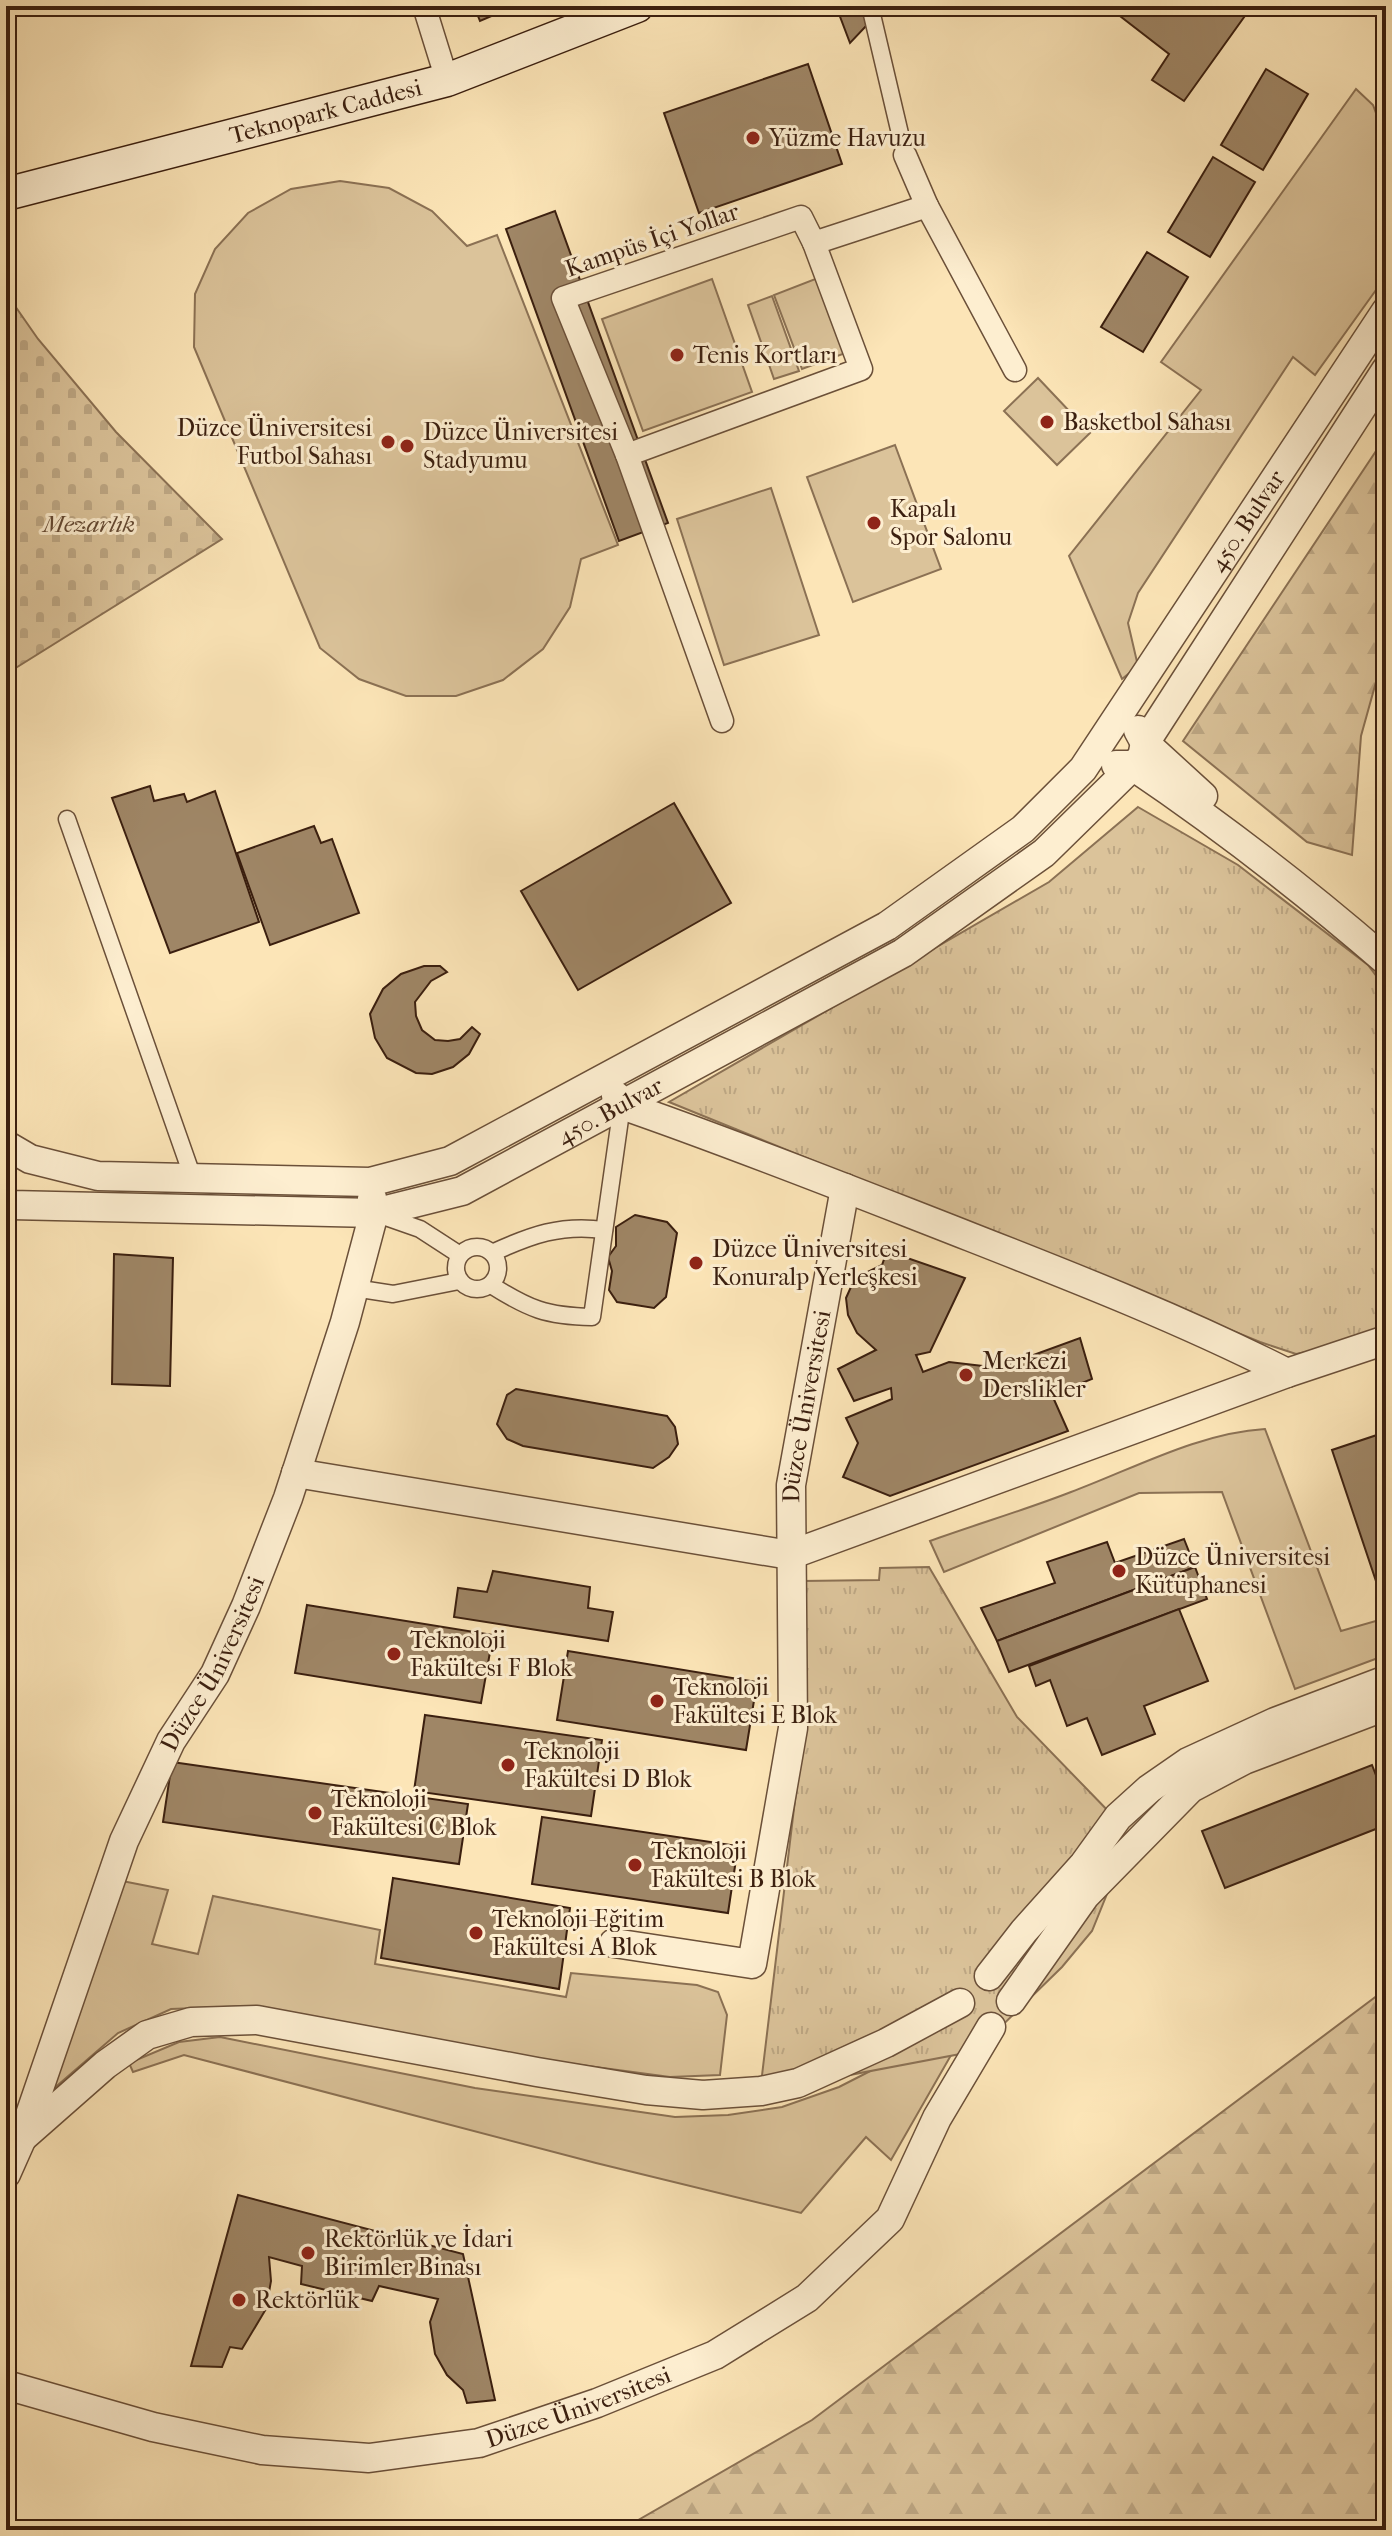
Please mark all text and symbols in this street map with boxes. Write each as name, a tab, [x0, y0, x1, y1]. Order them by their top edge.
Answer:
street label: Teknopark Caddesi	[226, 73, 425, 150]
place label: Yüzme Havuzu	[768, 124, 926, 152]
marker: Yüzme Havuzu	[744, 129, 762, 147]
street label: Kampüs İçi Yollar	[561, 196, 744, 284]
place label: Tenis Kortları	[693, 341, 837, 369]
marker: Tenis Kortları	[668, 346, 686, 364]
place label: Basketbol Sahası	[1063, 408, 1231, 436]
place label: Düzce Üniversitesi Futbol Sahası	[177, 413, 372, 470]
marker: Basketbol Sahası	[1038, 413, 1056, 431]
place label: Düzce Üniversitesi Stadyumu	[423, 417, 618, 474]
marker: Düzce Üniversitesi Futbol Sahası	[379, 433, 397, 451]
marker: Düzce Üniversitesi Stadyumu	[398, 437, 416, 455]
street label: 450. Bulvar	[1203, 465, 1291, 577]
place label: Kapalı Spor Salonu	[890, 495, 1012, 551]
park label: Mezarlık	[41, 510, 135, 538]
marker: Kapalı Spor Salonu	[865, 514, 883, 532]
street label: 450. Bulvar	[553, 1071, 668, 1151]
place label: Düzce Üniversitesi Konuralp Yerleşkesi	[712, 1234, 918, 1292]
marker: Düzce Üniversitesi Konuralp Yerleşkesi	[687, 1254, 705, 1272]
street label: Düzce Üniversitesi	[777, 1308, 837, 1503]
place label: Merkezi Derslikler	[982, 1347, 1087, 1403]
marker: Merkezi Derslikler	[957, 1366, 975, 1384]
place label: Düzce Üniversitesi Kütüphanesi	[1135, 1542, 1330, 1599]
marker: Düzce Üniversitesi Kütüphanesi	[1110, 1562, 1128, 1580]
street label: Düzce Üniversitesi	[154, 1572, 270, 1756]
place label: Teknoloji Fakültesi F Blok	[410, 1626, 573, 1682]
marker: Teknoloji Fakültesi F Blok	[385, 1645, 403, 1663]
place label: Teknoloji Fakültesi E Blok	[673, 1673, 838, 1729]
marker: Teknoloji Fakültesi E Blok	[648, 1692, 666, 1710]
place label: Teknoloji Fakültesi D Blok	[524, 1737, 692, 1793]
marker: Teknoloji Fakültesi D Blok	[499, 1756, 517, 1774]
place label: Teknoloji Fakültesi C Blok	[331, 1785, 497, 1841]
marker: Teknoloji Fakültesi C Blok	[306, 1804, 324, 1822]
place label: Teknoloji Fakültesi B Blok	[651, 1837, 817, 1893]
marker: Teknoloji Fakültesi B Blok	[626, 1856, 644, 1874]
place label: Teknoloji-Eğitim Fakültesi A Blok	[492, 1905, 664, 1961]
marker: Teknoloji-Eğitim Fakültesi A Blok	[467, 1924, 485, 1942]
place label: Rektörlük ve İdari Birimler Binası	[324, 2224, 513, 2281]
marker: Rektörlük ve İdari Birimler Binası	[299, 2244, 317, 2262]
place label: Rektörlük	[255, 2286, 360, 2314]
marker: Rektörlük	[230, 2291, 248, 2309]
street label: Düzce Üniversitesi	[482, 2360, 675, 2454]

